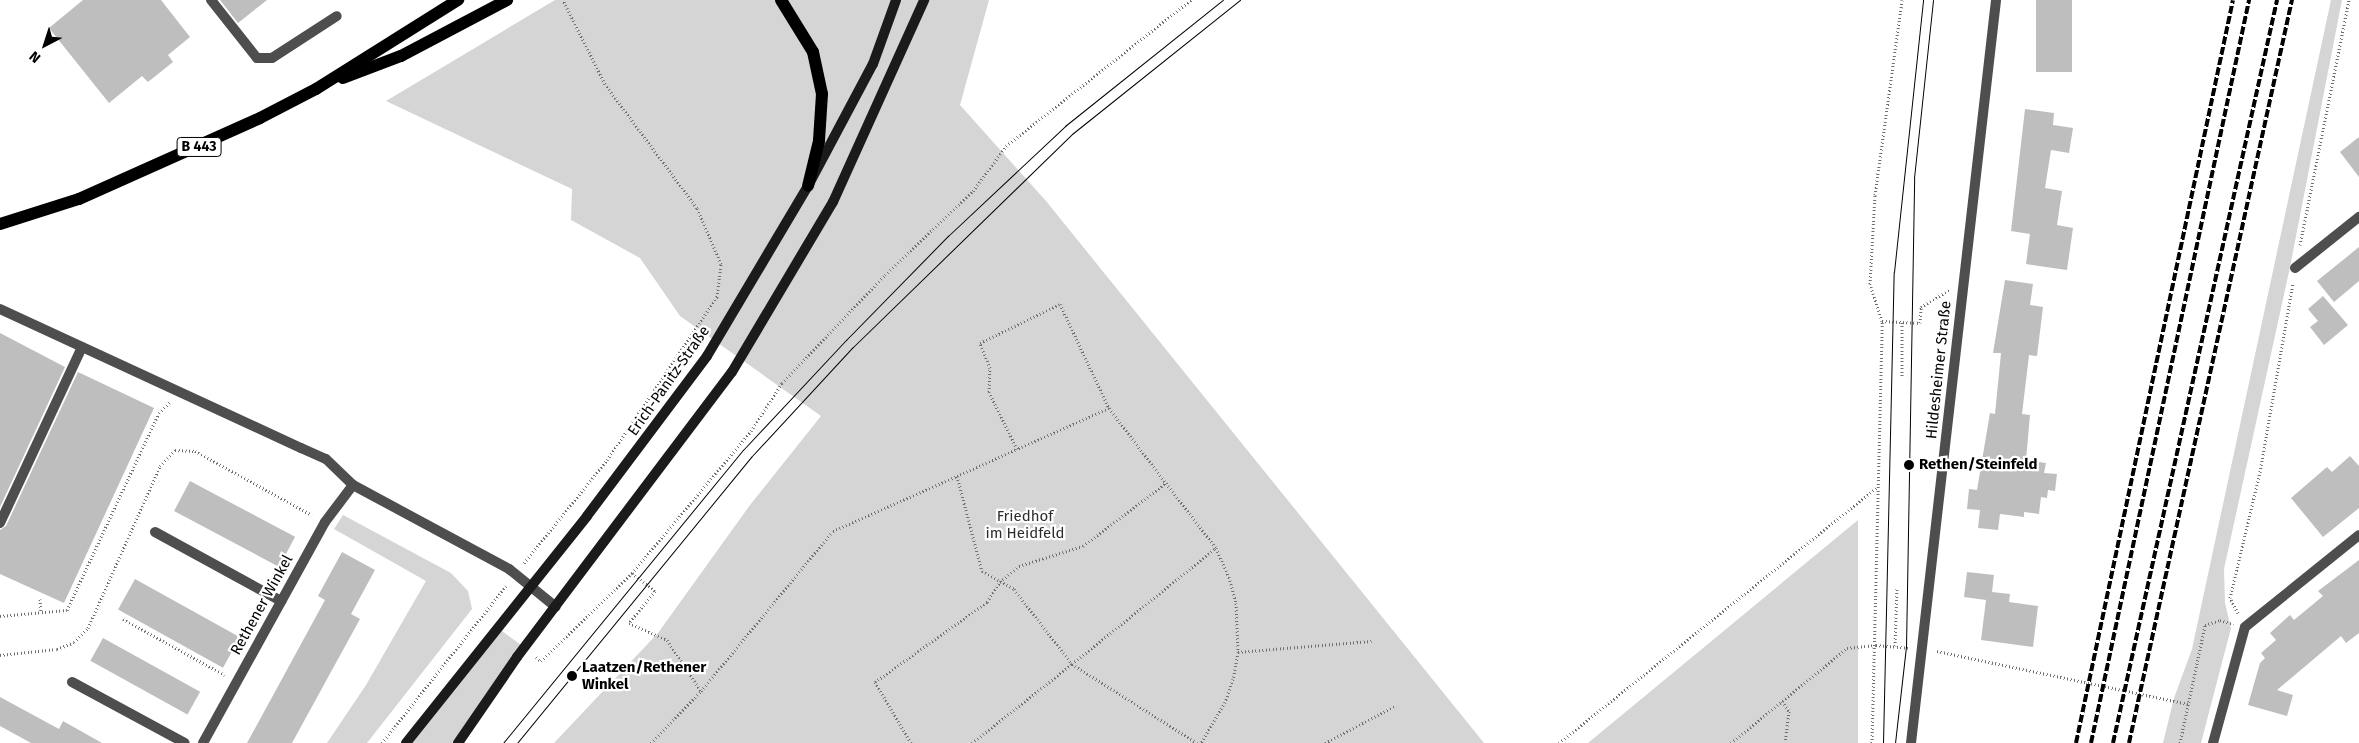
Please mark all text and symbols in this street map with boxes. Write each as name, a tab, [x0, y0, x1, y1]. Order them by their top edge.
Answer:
north arrow	[20, 20, 70, 70]
text: N	[26, 47, 44, 66]
road number: B 443	[176, 136, 222, 158]
street label: Hildesheimer Straße	[1923, 300, 1955, 440]
street label: Erich-Panitz-Straße	[624, 323, 714, 439]
place label: Rethen/Steinfeld	[1919, 456, 2038, 474]
marker: Rethen/Steinfeld	[1903, 459, 1915, 471]
park label: Friedhof im Heidfeld	[986, 507, 1064, 542]
street label: Rethener Winkel	[227, 552, 297, 658]
place label: Laatzen/Rethener Winkel	[582, 658, 706, 693]
marker: Laatzen/Rethener Winkel	[566, 670, 578, 682]

